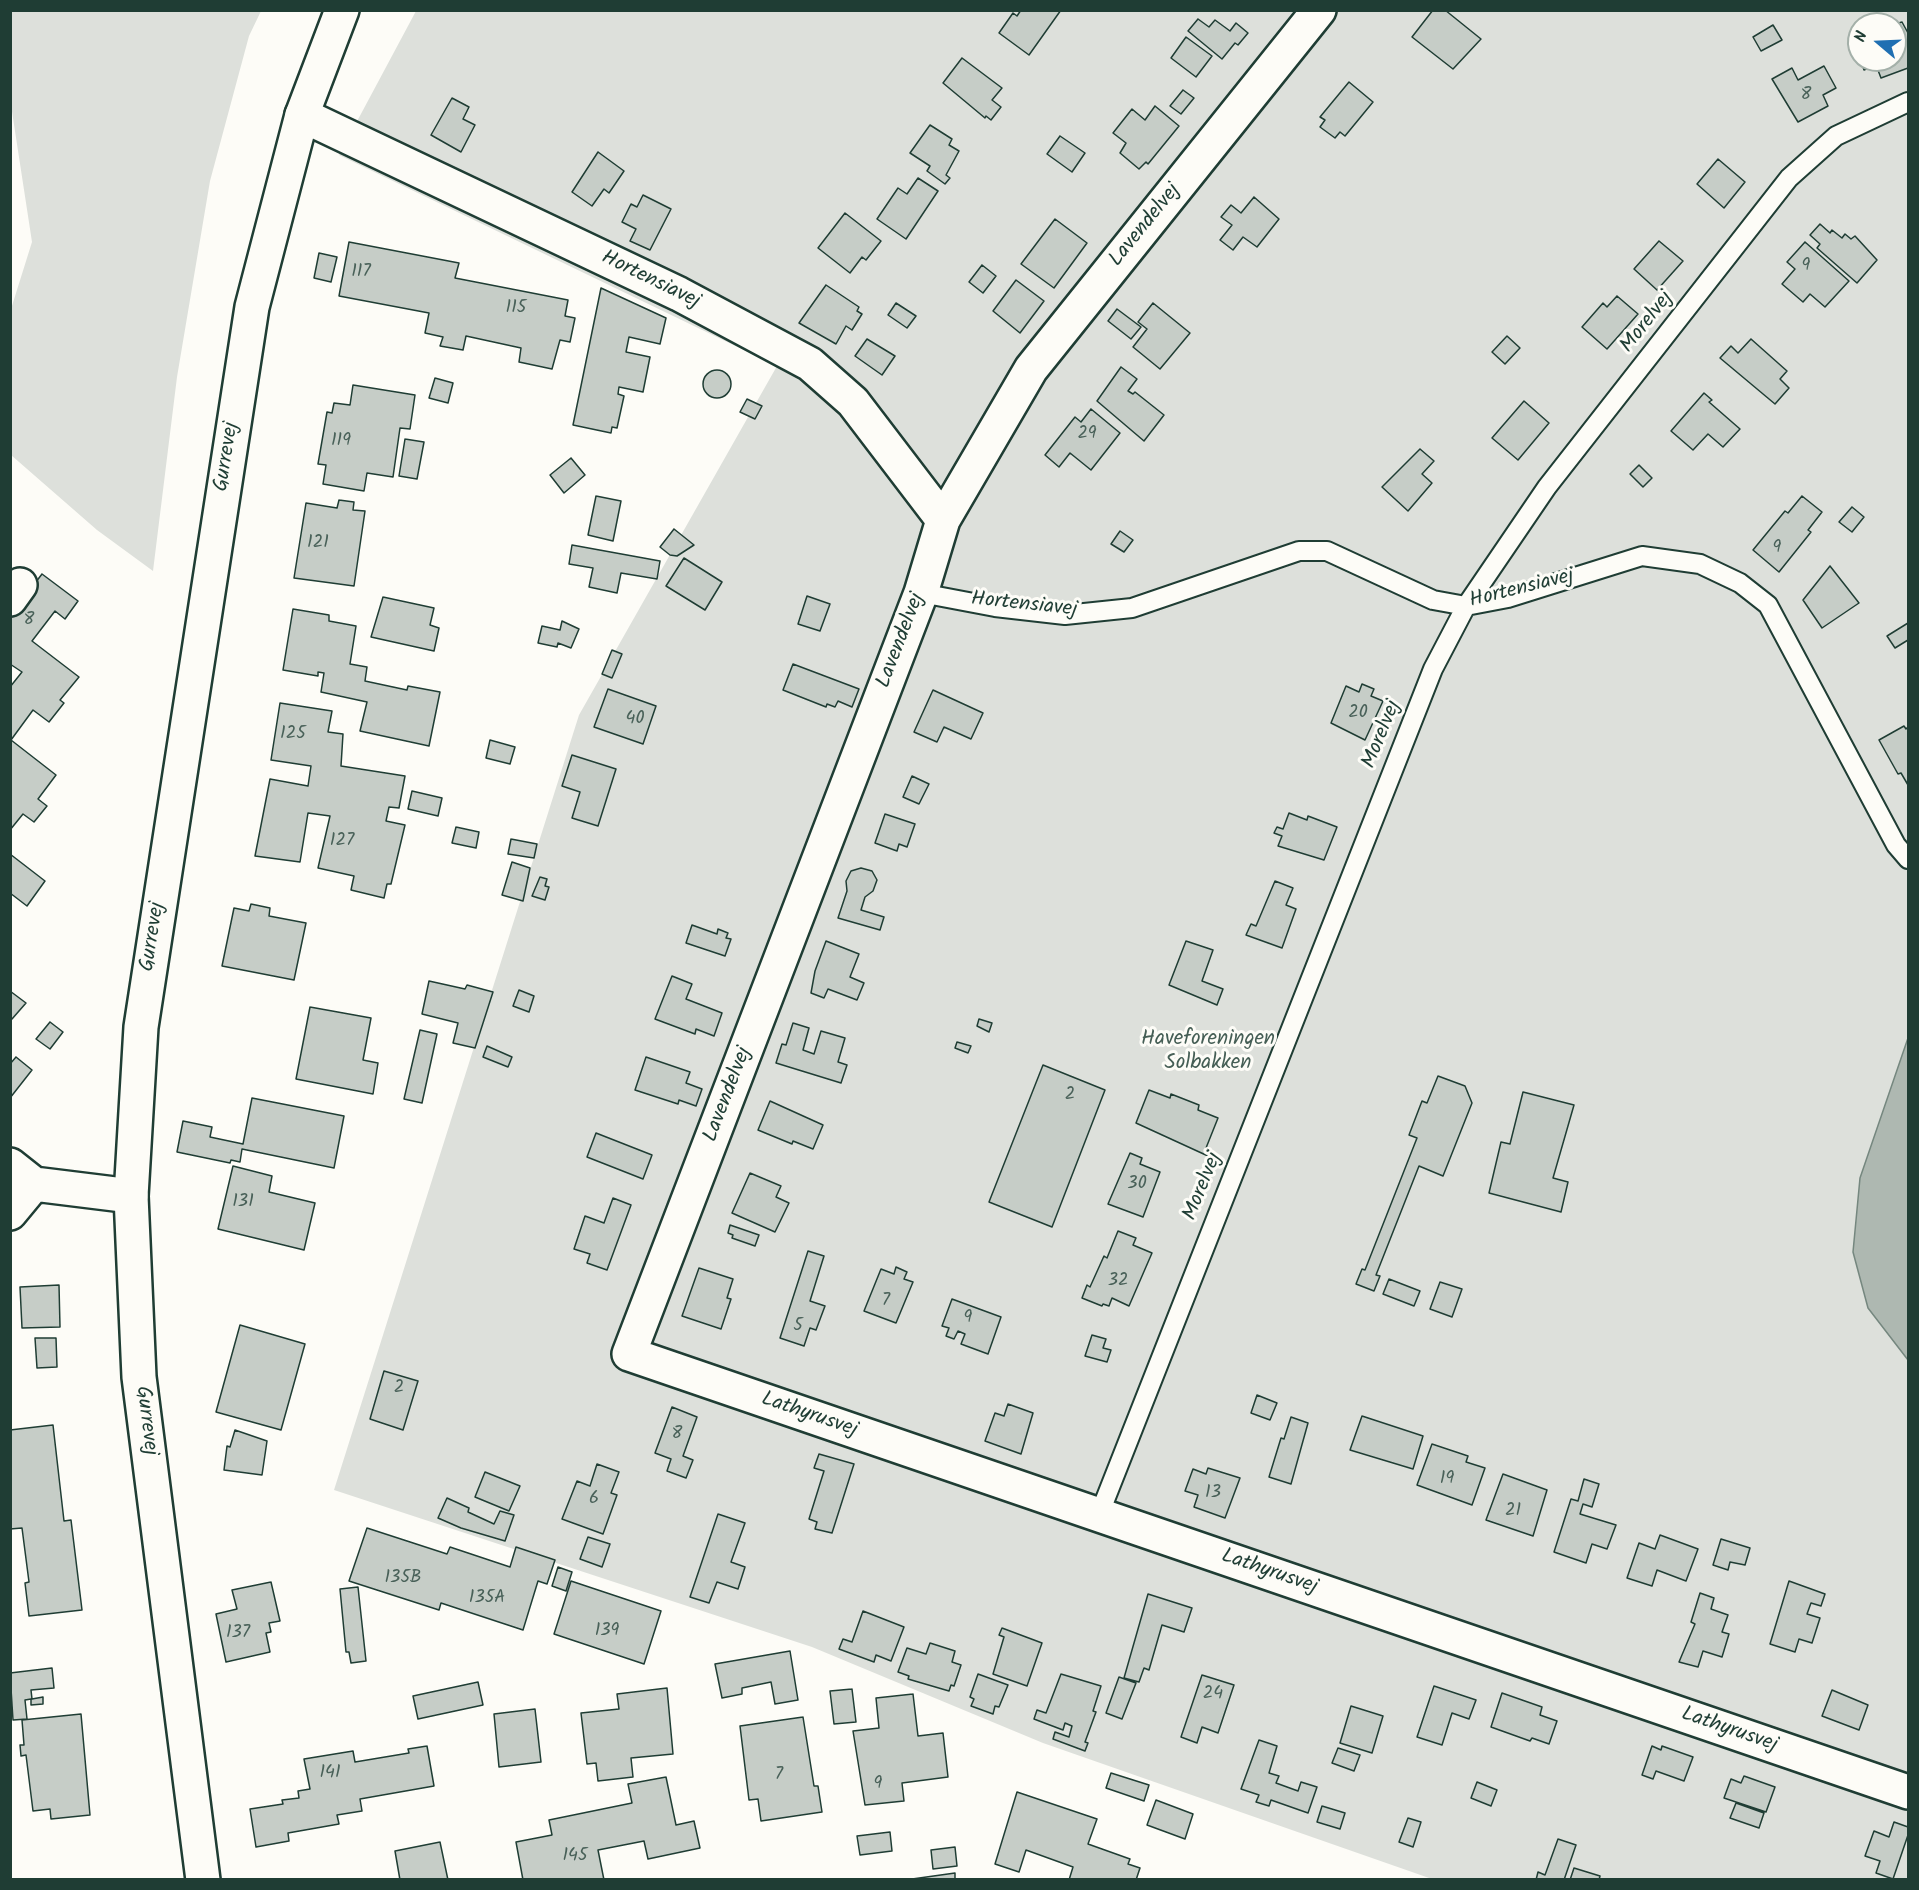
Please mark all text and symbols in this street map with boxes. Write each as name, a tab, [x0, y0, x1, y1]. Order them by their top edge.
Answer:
north arrow	[1847, 12, 1907, 72]
text: N	[1848, 28, 1875, 45]
house number: 8	[1801, 85, 1811, 107]
street label: Lavendelvej	[1105, 179, 1187, 273]
street label: Hortensiavej	[597, 246, 703, 316]
house number: 9	[1802, 256, 1810, 278]
house number: 117	[351, 262, 371, 284]
street label: Morelvej	[1616, 287, 1680, 359]
house number: 115	[506, 298, 526, 320]
street label: Gurrevej	[210, 420, 246, 494]
house number: 29	[1077, 424, 1097, 446]
house number: 119	[331, 431, 351, 453]
house number: 121	[307, 533, 329, 555]
house number: 9	[1773, 538, 1781, 560]
street label: Hortensiavej	[1467, 565, 1577, 615]
street label: Hortensiavej	[970, 588, 1078, 624]
street label: Lavendelvej	[872, 590, 932, 692]
house number: 8	[24, 610, 34, 632]
street label: Morelvej	[1358, 697, 1408, 773]
house number: 20	[1348, 703, 1368, 725]
house number: 40	[626, 709, 644, 731]
house number: 125	[280, 724, 306, 746]
house number: 127	[330, 831, 354, 853]
street label: Gurrevej	[136, 900, 172, 974]
park label: Haveforeningen Solbakken	[1141, 1027, 1275, 1077]
street label: Lavendelvej	[699, 1044, 759, 1146]
house number: 2	[1065, 1085, 1075, 1107]
street label: Morelvej	[1179, 1149, 1229, 1225]
house number: 30	[1127, 1174, 1147, 1196]
house number: 131	[232, 1192, 254, 1214]
house number: 32	[1108, 1271, 1128, 1293]
house number: 7	[882, 1291, 890, 1313]
house number: 9	[964, 1308, 972, 1330]
house number: 5	[793, 1316, 803, 1338]
house number: 2	[394, 1378, 404, 1400]
street label: Gurrevej	[128, 1385, 162, 1457]
street label: Lathyrusvej	[758, 1388, 860, 1444]
house number: 8	[672, 1424, 682, 1446]
house number: 19	[1440, 1469, 1454, 1491]
house number: 13	[1205, 1483, 1221, 1505]
house number: 6	[589, 1489, 599, 1511]
house number: 21	[1505, 1501, 1521, 1523]
street label: Lathyrusvej	[1218, 1545, 1320, 1601]
house number: 135B	[384, 1568, 422, 1590]
house number: 135A	[469, 1588, 505, 1610]
house number: 139	[595, 1621, 619, 1643]
house number: 137	[226, 1623, 250, 1645]
house number: 24	[1203, 1684, 1223, 1706]
street label: Lathyrusvej	[1678, 1703, 1780, 1759]
house number: 141	[319, 1763, 341, 1785]
house number: 7	[775, 1765, 783, 1787]
house number: 9	[874, 1774, 882, 1796]
house number: 145	[562, 1846, 588, 1868]

